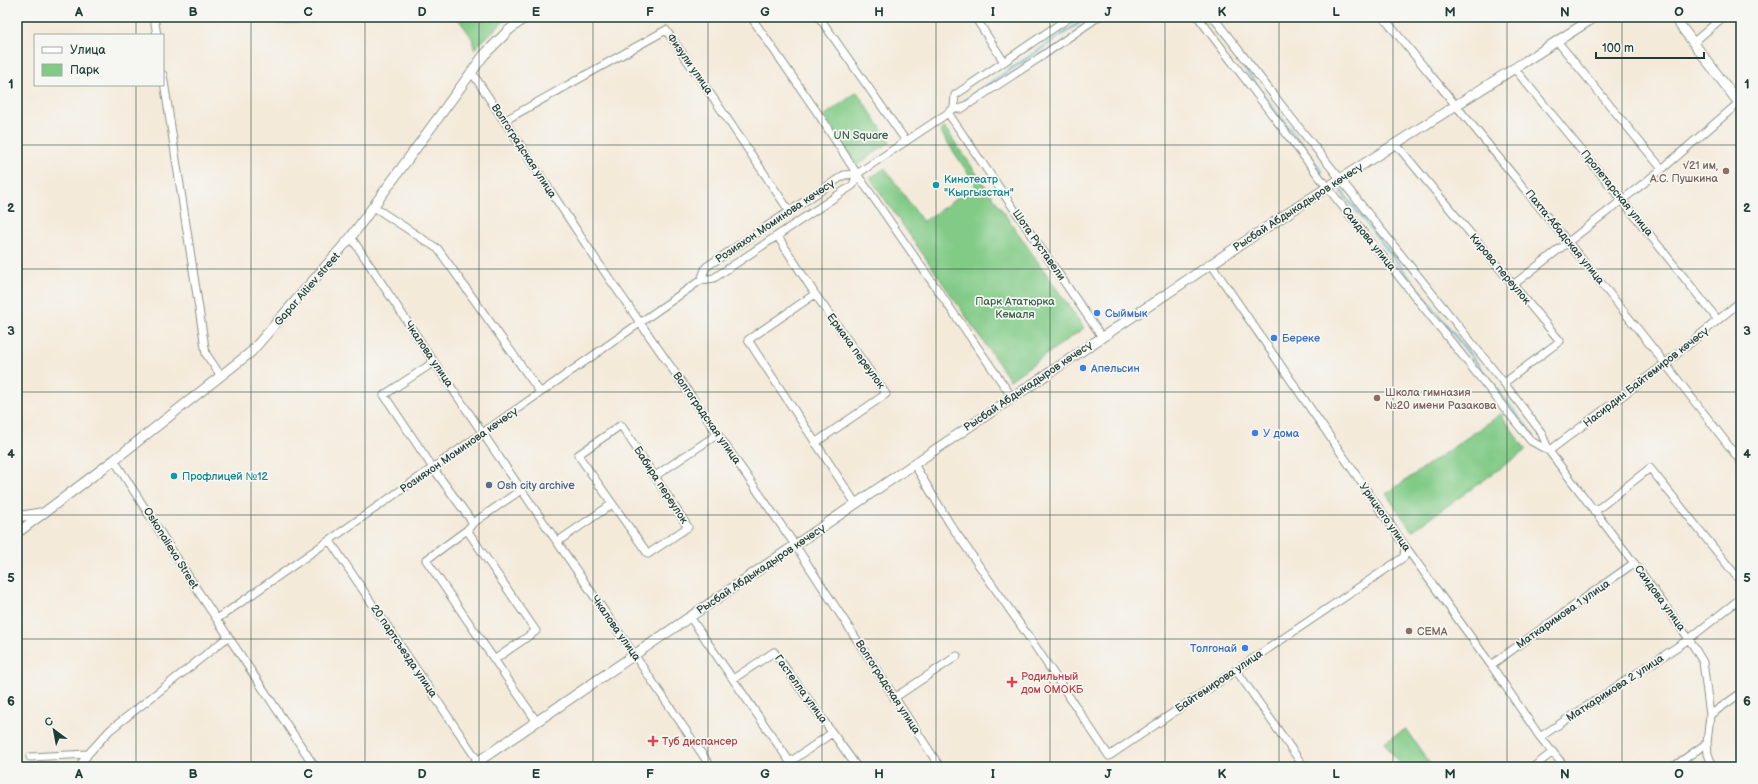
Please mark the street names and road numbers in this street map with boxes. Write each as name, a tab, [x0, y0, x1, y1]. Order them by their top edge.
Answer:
street label: Физули улица	[664, 31, 716, 97]
street label: Волгоградская улица	[489, 102, 560, 201]
street label: Пролетарская улица	[1578, 147, 1656, 239]
street label: Рысбай Абдыкадыров көчөсү	[1231, 160, 1366, 254]
street label: Розияхон Моминова көчөсү	[713, 176, 837, 266]
street label: Пахта-Абадская улица	[1523, 187, 1608, 287]
street label: Саидова улица	[1339, 205, 1399, 274]
street label: Шота Руставели	[1010, 207, 1068, 283]
street label: Кирова переулок	[1467, 231, 1533, 307]
street label: Gapar Aitiev street	[272, 249, 343, 328]
street label: Ермака переулок	[824, 311, 888, 391]
street label: Чкалова улица	[402, 318, 456, 390]
street label: Насирдин Байтемиров көчөсү	[1581, 324, 1712, 430]
street label: Рысбай Абдыкадыров көчөсү	[961, 338, 1095, 434]
street label: Волгоградская улица	[670, 369, 744, 467]
street label: Розияхон Моминова көчөсү	[398, 404, 521, 496]
street label: Бабира переулок	[631, 444, 691, 526]
street label: Урицкого улица	[1357, 480, 1414, 554]
street label: Oskonalieva Street	[141, 505, 202, 592]
street label: Рысбай Абдыкадыров көчөсү	[694, 521, 828, 617]
street label: Саидова улица	[1632, 563, 1689, 634]
street label: Маткаримова 1 улица	[1514, 577, 1613, 651]
street label: Чкалова улица	[589, 593, 644, 664]
street label: 20 партсъезда улица	[368, 602, 440, 700]
street label: Волгоградская улица	[853, 638, 924, 737]
street label: Байтемирова улица	[1173, 647, 1266, 715]
street label: Маткаримова 2 улица	[1564, 651, 1667, 724]
street label: Гастелла улица	[772, 652, 831, 726]

